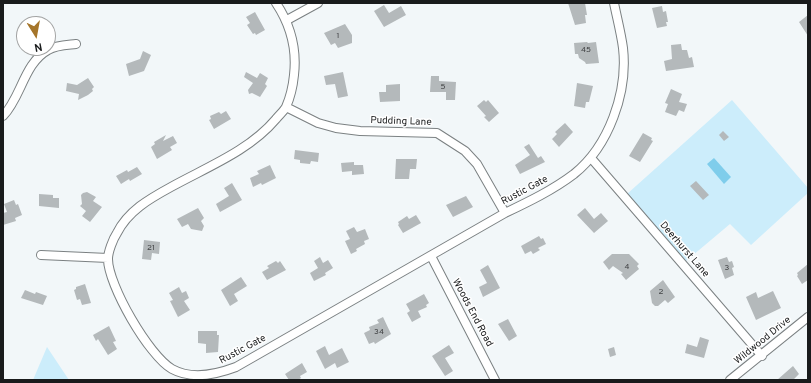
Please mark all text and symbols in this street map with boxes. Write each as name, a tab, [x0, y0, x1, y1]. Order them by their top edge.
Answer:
north arrow	[16, 16, 56, 56]
house number: 1	[337, 31, 339, 41]
text: N	[33, 39, 43, 54]
house number: 45	[581, 45, 591, 55]
house number: 5	[441, 82, 445, 92]
street label: Pudding Lane	[370, 115, 432, 129]
street label: Rustic Gate	[500, 174, 550, 208]
street label: Deerhurst Lane	[657, 220, 711, 280]
house number: 21	[147, 243, 155, 253]
house number: 4	[625, 262, 629, 272]
house number: 3	[725, 263, 729, 273]
street label: Woods End Road	[449, 277, 495, 349]
house number: 2	[659, 287, 663, 297]
street label: Wildwood Drive	[732, 315, 794, 367]
house number: 34	[374, 327, 384, 337]
street label: Rustic Gate	[218, 333, 268, 367]

